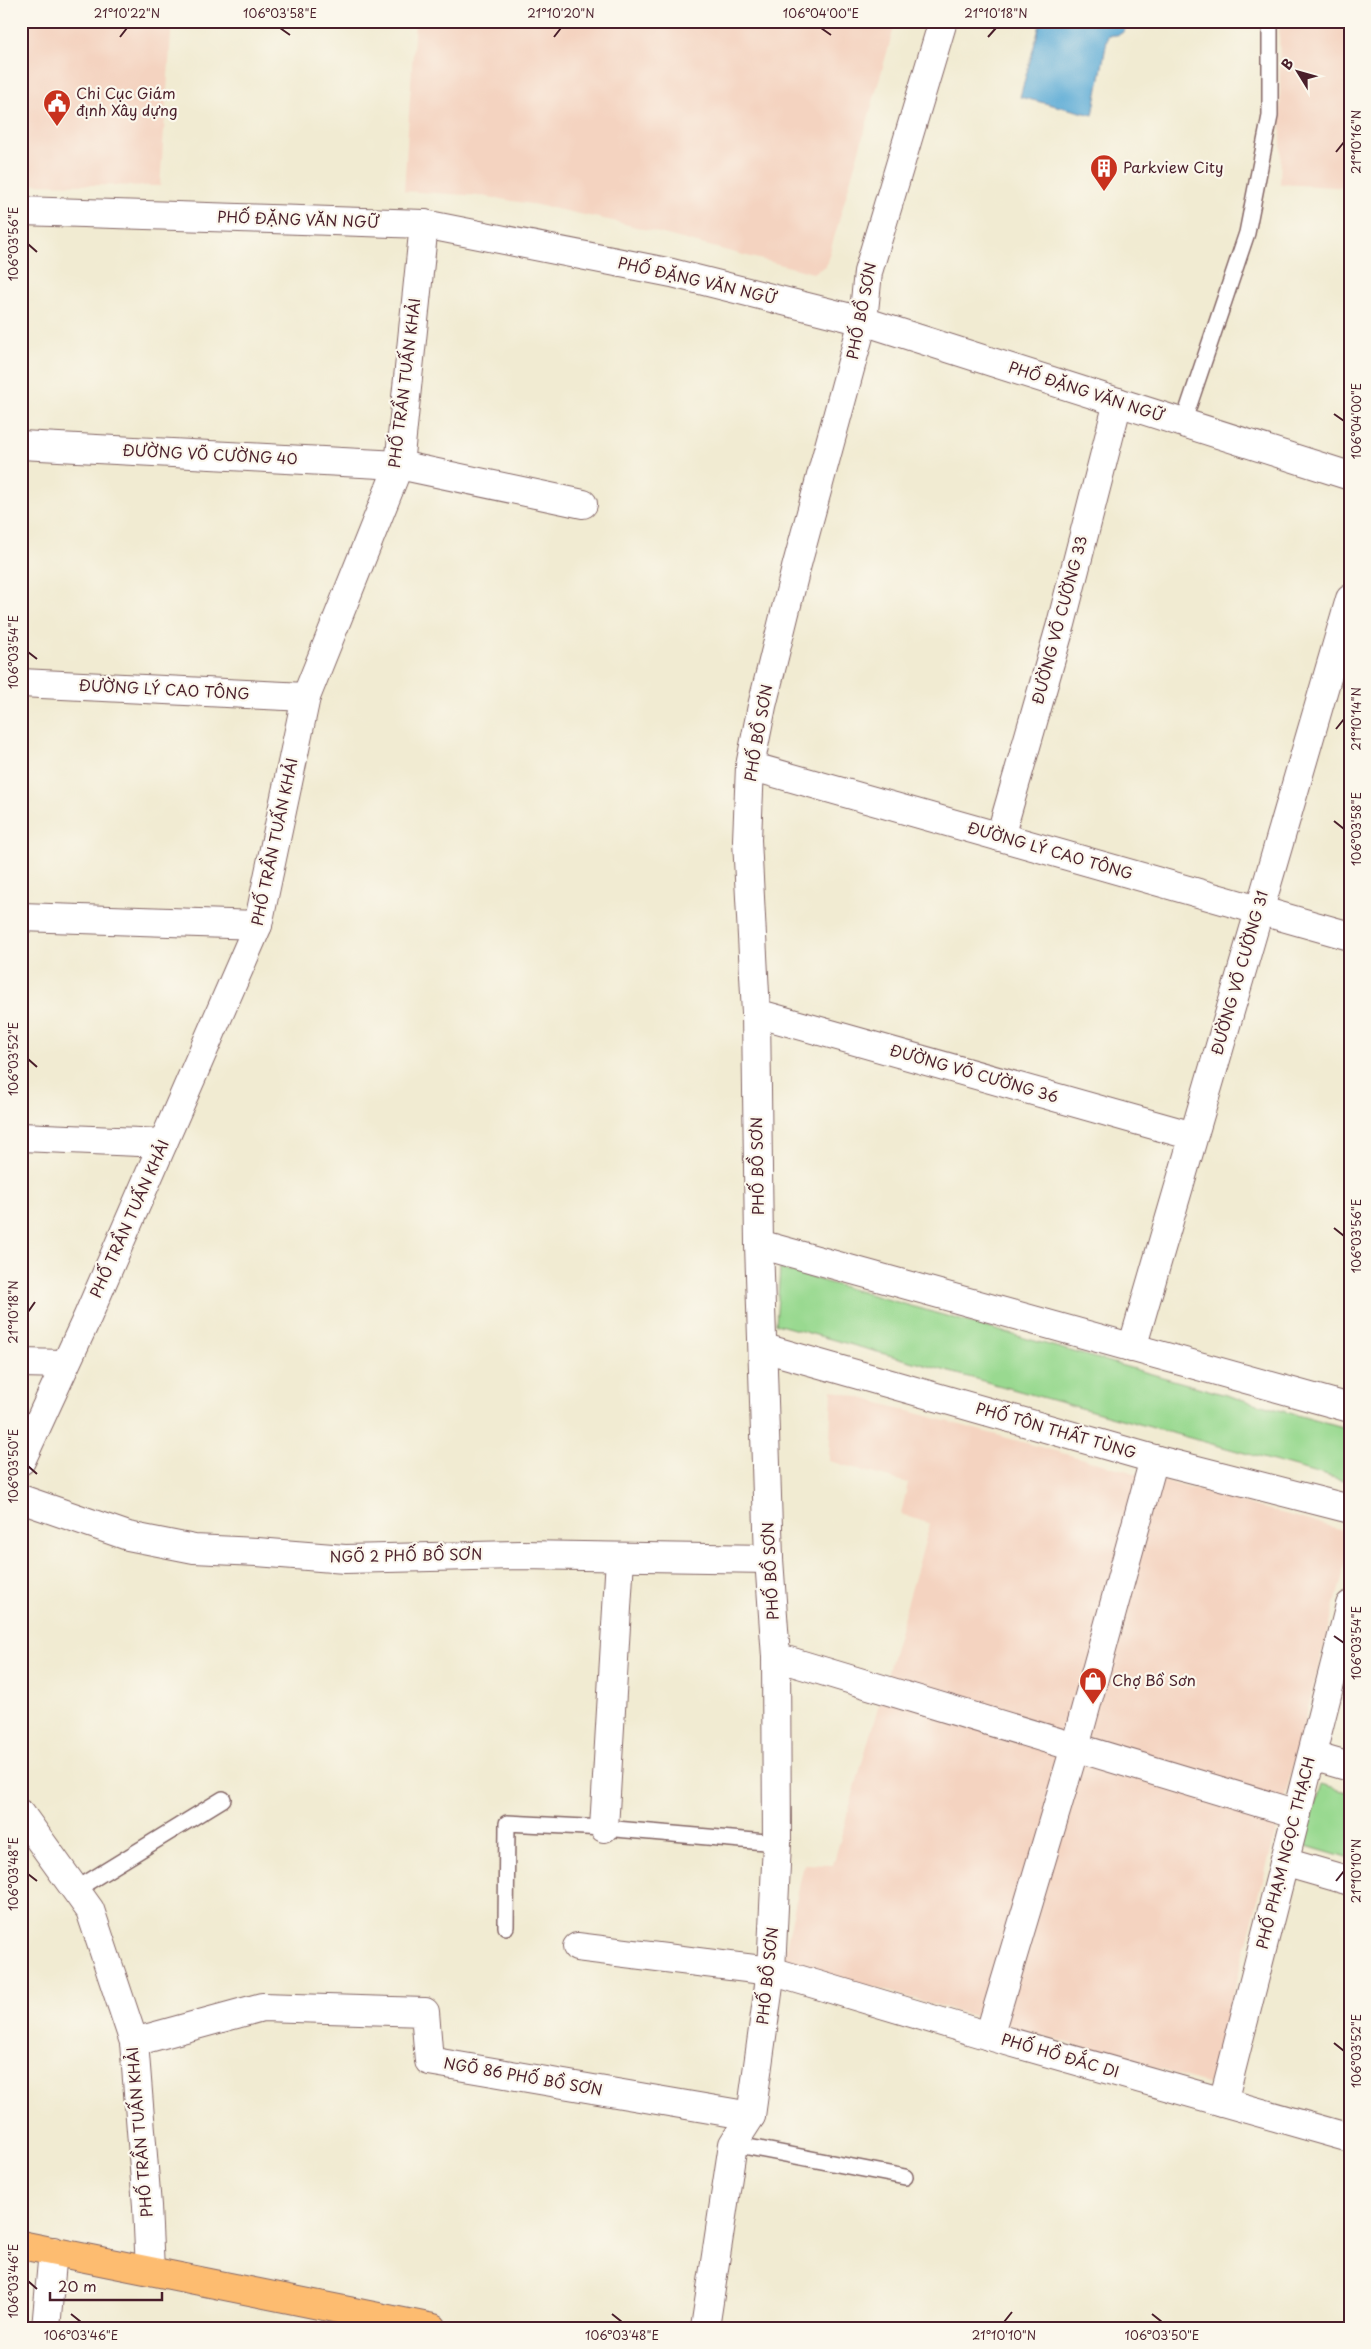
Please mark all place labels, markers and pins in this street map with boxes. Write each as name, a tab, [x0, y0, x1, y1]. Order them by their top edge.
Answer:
place label: Chi Cục Giám định Xây dựng	[76, 81, 178, 121]
public building icon: Chi Cục Giám định Xây dựng	[42, 88, 72, 127]
building icon: Parkview City	[1089, 153, 1119, 192]
place label: Parkview City	[1123, 155, 1224, 178]
shop icon: Chợ Bồ Sơn	[1078, 1666, 1108, 1705]
place label: Chợ Bồ Sơn	[1112, 1668, 1196, 1691]

